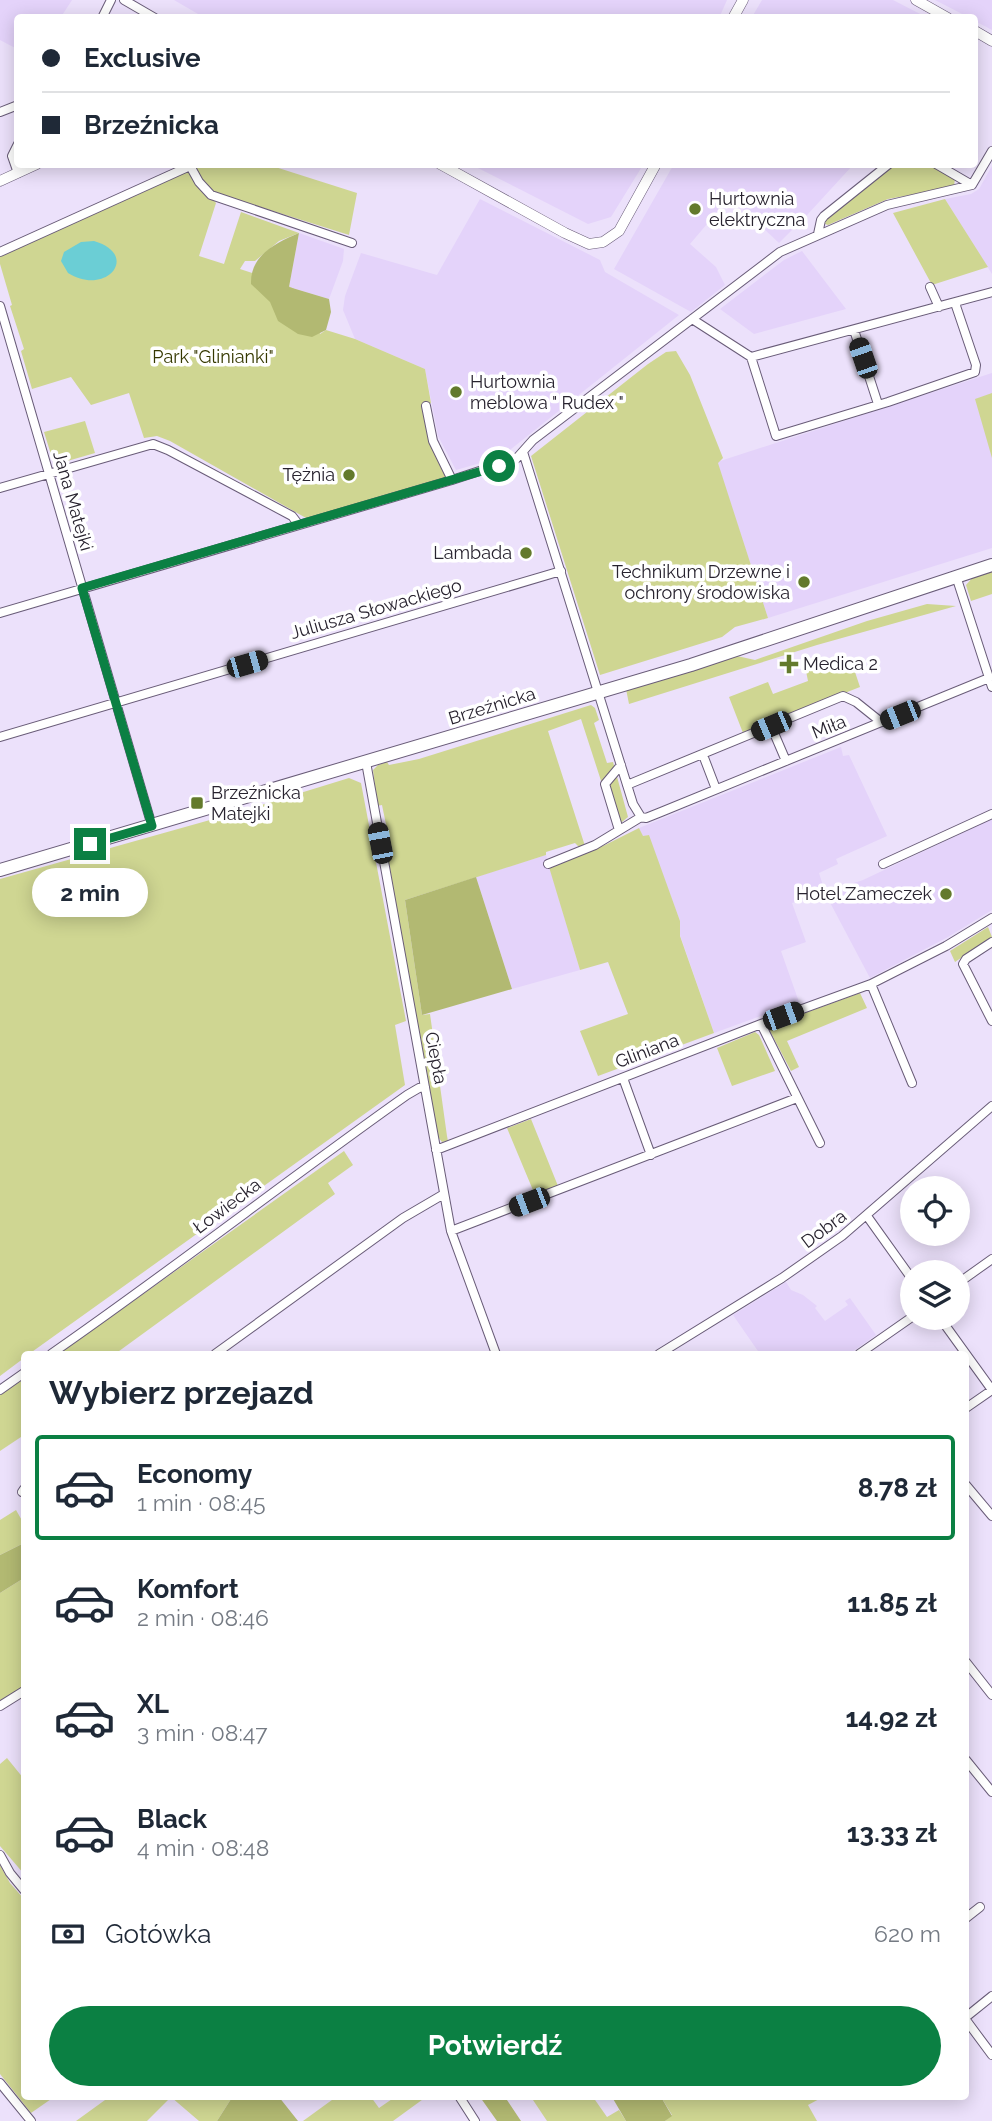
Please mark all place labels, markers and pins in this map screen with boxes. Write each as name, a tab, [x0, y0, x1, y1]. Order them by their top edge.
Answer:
place label: Hurtownia elektryczna	[709, 188, 805, 230]
marker: Hurtownia elektryczna	[687, 201, 703, 217]
place label: Hurtownia meblowa " Rudex "	[470, 371, 624, 413]
marker: Hurtownia meblowa " Rudex "	[448, 384, 464, 400]
place label: Tężnia	[283, 464, 335, 485]
marker: Tężnia	[341, 467, 357, 483]
place label: Lambada	[433, 542, 512, 563]
marker: Lambada	[518, 545, 534, 561]
place label: Technikum Drzewne i ochrony środowiska	[612, 561, 790, 603]
marker: Technikum Drzewne i ochrony środowiska	[796, 574, 812, 590]
place label: Medica 2	[803, 653, 878, 674]
marker: Medica 2	[781, 656, 797, 672]
place label: Brzeźnicka Matejki	[211, 782, 301, 824]
marker: Brzeźnicka Matejki	[189, 795, 205, 811]
place label: Hotel Zameczek	[796, 883, 932, 904]
marker: Hotel Zameczek	[938, 886, 954, 902]

